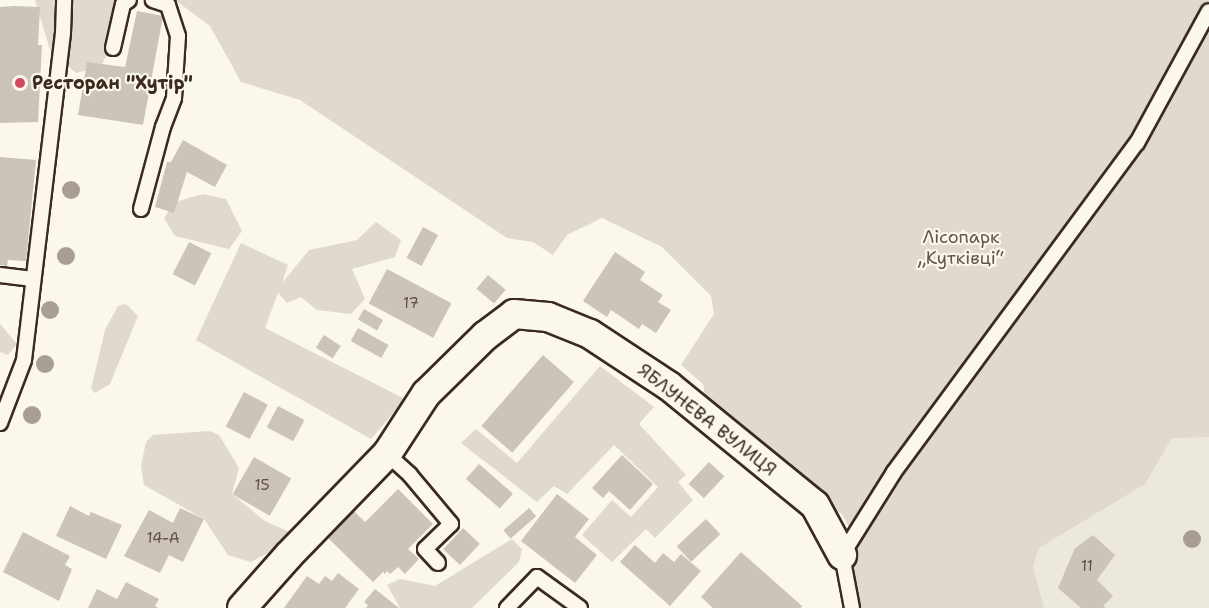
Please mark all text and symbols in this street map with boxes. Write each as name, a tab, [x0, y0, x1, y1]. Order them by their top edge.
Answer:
place label: Ресторан "Хутір"	[32, 72, 193, 94]
marker: Ресторан "Хутір"	[13, 76, 27, 90]
park label: Лісопарк „Кутківці“	[918, 227, 1004, 270]
house number: 17	[403, 295, 419, 313]
street label: ЯБЛУНЕВА ВУЛИЦЯ	[633, 359, 781, 481]
house number: 15	[254, 477, 270, 495]
house number: 14-А	[146, 530, 180, 548]
house number: 11	[1081, 558, 1093, 576]

